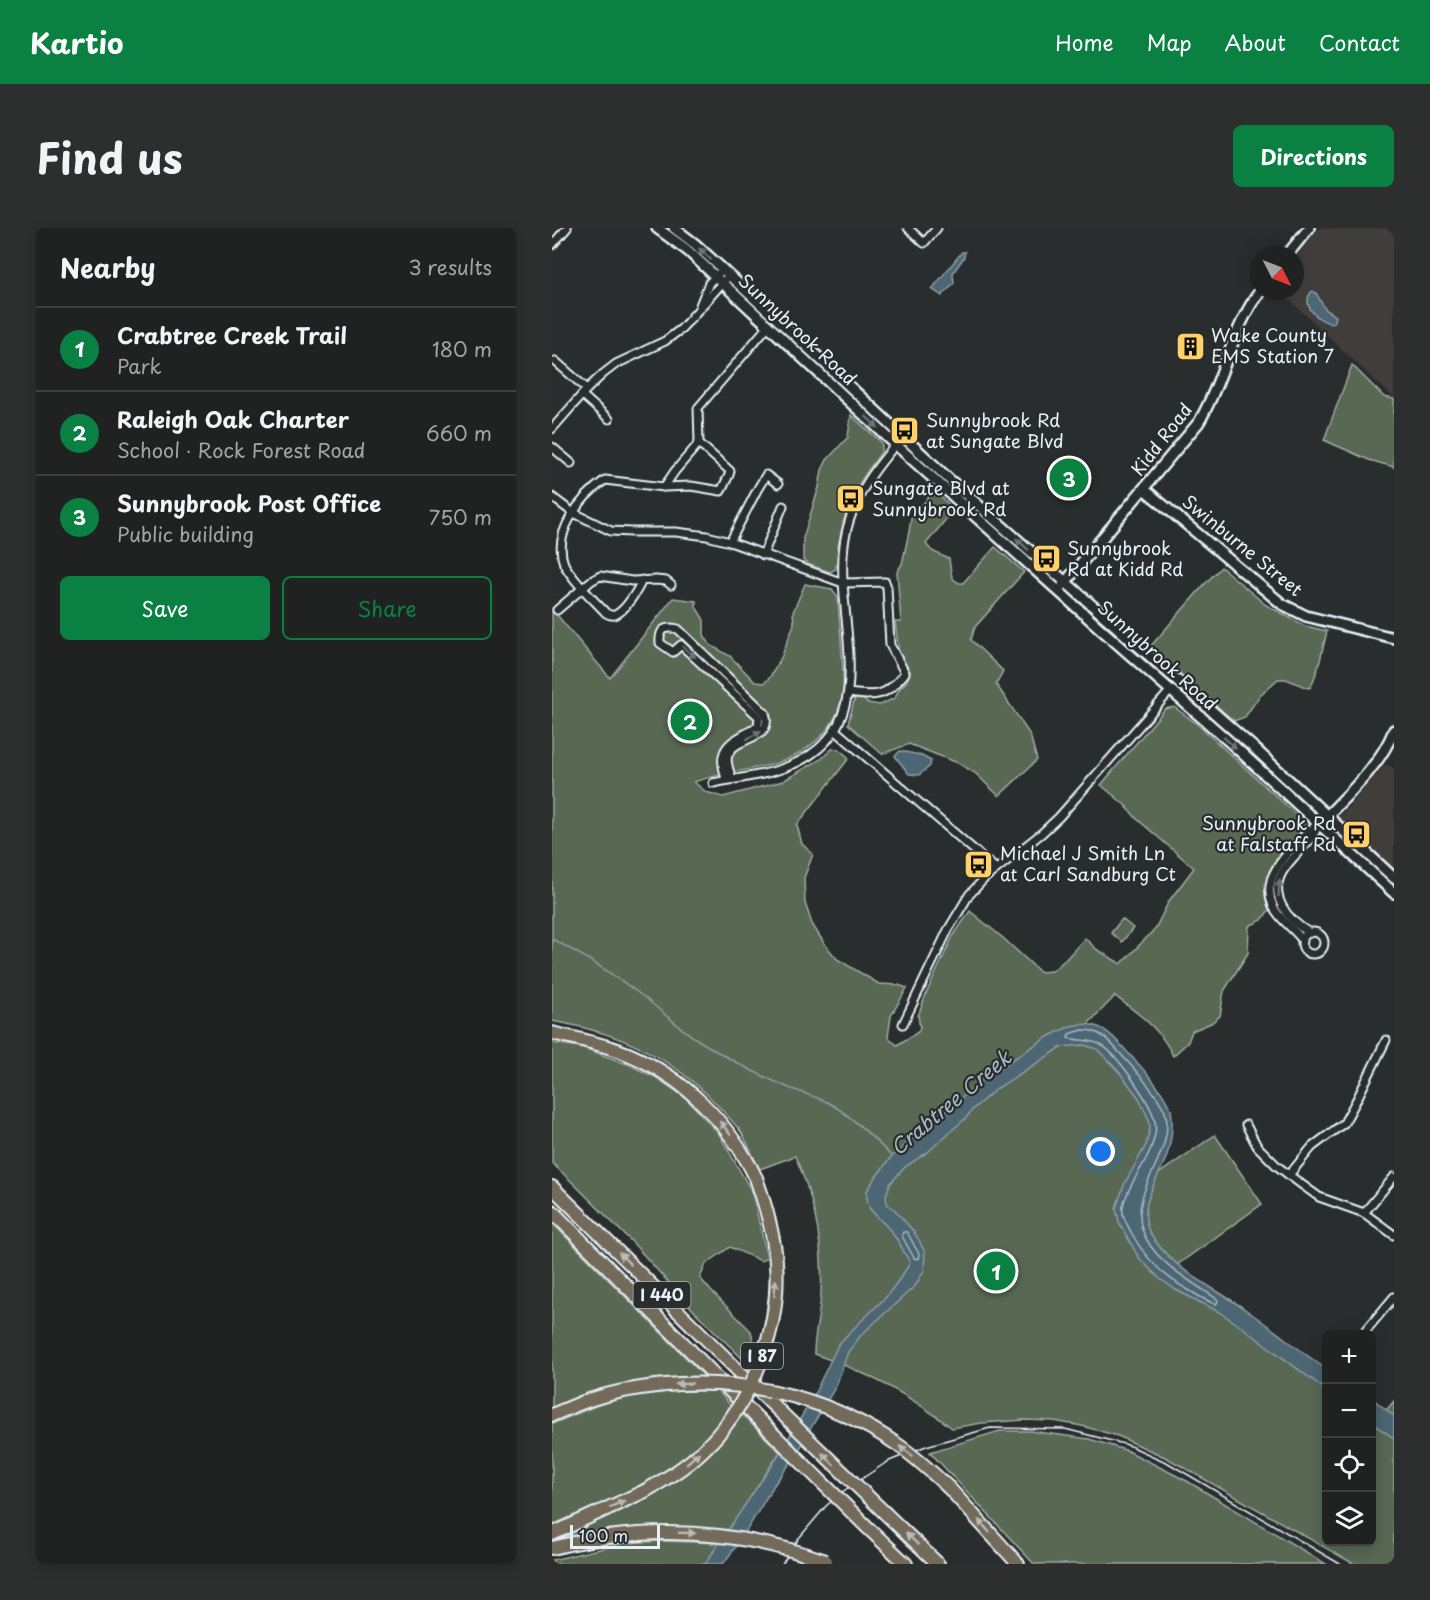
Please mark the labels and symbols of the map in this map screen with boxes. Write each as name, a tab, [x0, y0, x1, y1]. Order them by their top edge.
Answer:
north arrow	[1250, 246, 1304, 300]
one-way arrow	[698, 247, 713, 261]
street label: Sunnybrook Road	[733, 267, 863, 391]
place label: Wake County EMS Station 7	[1211, 321, 1334, 369]
building icon: Wake County EMS Station 7	[1174, 330, 1206, 362]
street label: Kidd Road	[1124, 397, 1198, 481]
place label: Sunnybrook Rd at Sungate Blvd	[926, 406, 1064, 454]
one-way arrow	[864, 414, 878, 428]
bus stop icon: Sunnybrook Rd at Sungate Blvd	[889, 415, 921, 447]
pin: 3	[1050, 456, 1088, 500]
place label: Sungate Blvd at Sunnybrook Rd	[872, 474, 1010, 522]
bus stop icon: Sungate Blvd at Sunnybrook Rd	[835, 483, 867, 515]
street label: Swinburne Street	[1177, 488, 1309, 602]
place label: Sunnybrook Rd at Kidd Rd	[1067, 534, 1183, 582]
one-way arrow	[1015, 538, 1030, 551]
bus stop icon: Sunnybrook Rd at Kidd Rd	[1030, 543, 1062, 575]
street label: Sunnybrook Road	[1092, 593, 1224, 716]
one-way arrow	[681, 646, 697, 659]
pin: 2	[670, 698, 710, 744]
one-way arrow	[746, 729, 763, 740]
one-way arrow	[1223, 736, 1238, 750]
place label: Sunnybrook Rd at Falstaff Rd	[1202, 809, 1336, 857]
bus stop icon: Sunnybrook Rd at Falstaff Rd	[1341, 818, 1373, 850]
place label: Michael J Smith Ln at Carl Sandburg Ct	[1000, 839, 1176, 887]
bus stop icon: Michael J Smith Ln at Carl Sandburg Ct	[963, 848, 995, 880]
one-way arrow	[1275, 878, 1284, 897]
water label: Crabtree Creek	[883, 1042, 1018, 1162]
one-way arrow	[718, 1120, 731, 1136]
your location	[1086, 1137, 1115, 1166]
pin: 1	[976, 1248, 1016, 1294]
one-way arrow	[618, 1252, 632, 1266]
one-way arrow	[771, 1278, 780, 1297]
road number: I 440	[634, 1282, 690, 1308]
road number: I 87	[741, 1343, 783, 1369]
one-way arrow	[674, 1379, 693, 1388]
one-way arrow	[898, 1445, 914, 1458]
one-way arrow	[685, 1452, 700, 1465]
one-way arrow	[821, 1453, 836, 1466]
one-way arrow	[609, 1499, 626, 1508]
one-way arrow	[978, 1520, 992, 1534]
scale bar	[570, 1522, 660, 1550]
one-way arrow	[678, 1529, 697, 1538]
one-way arrow	[905, 1533, 920, 1546]

